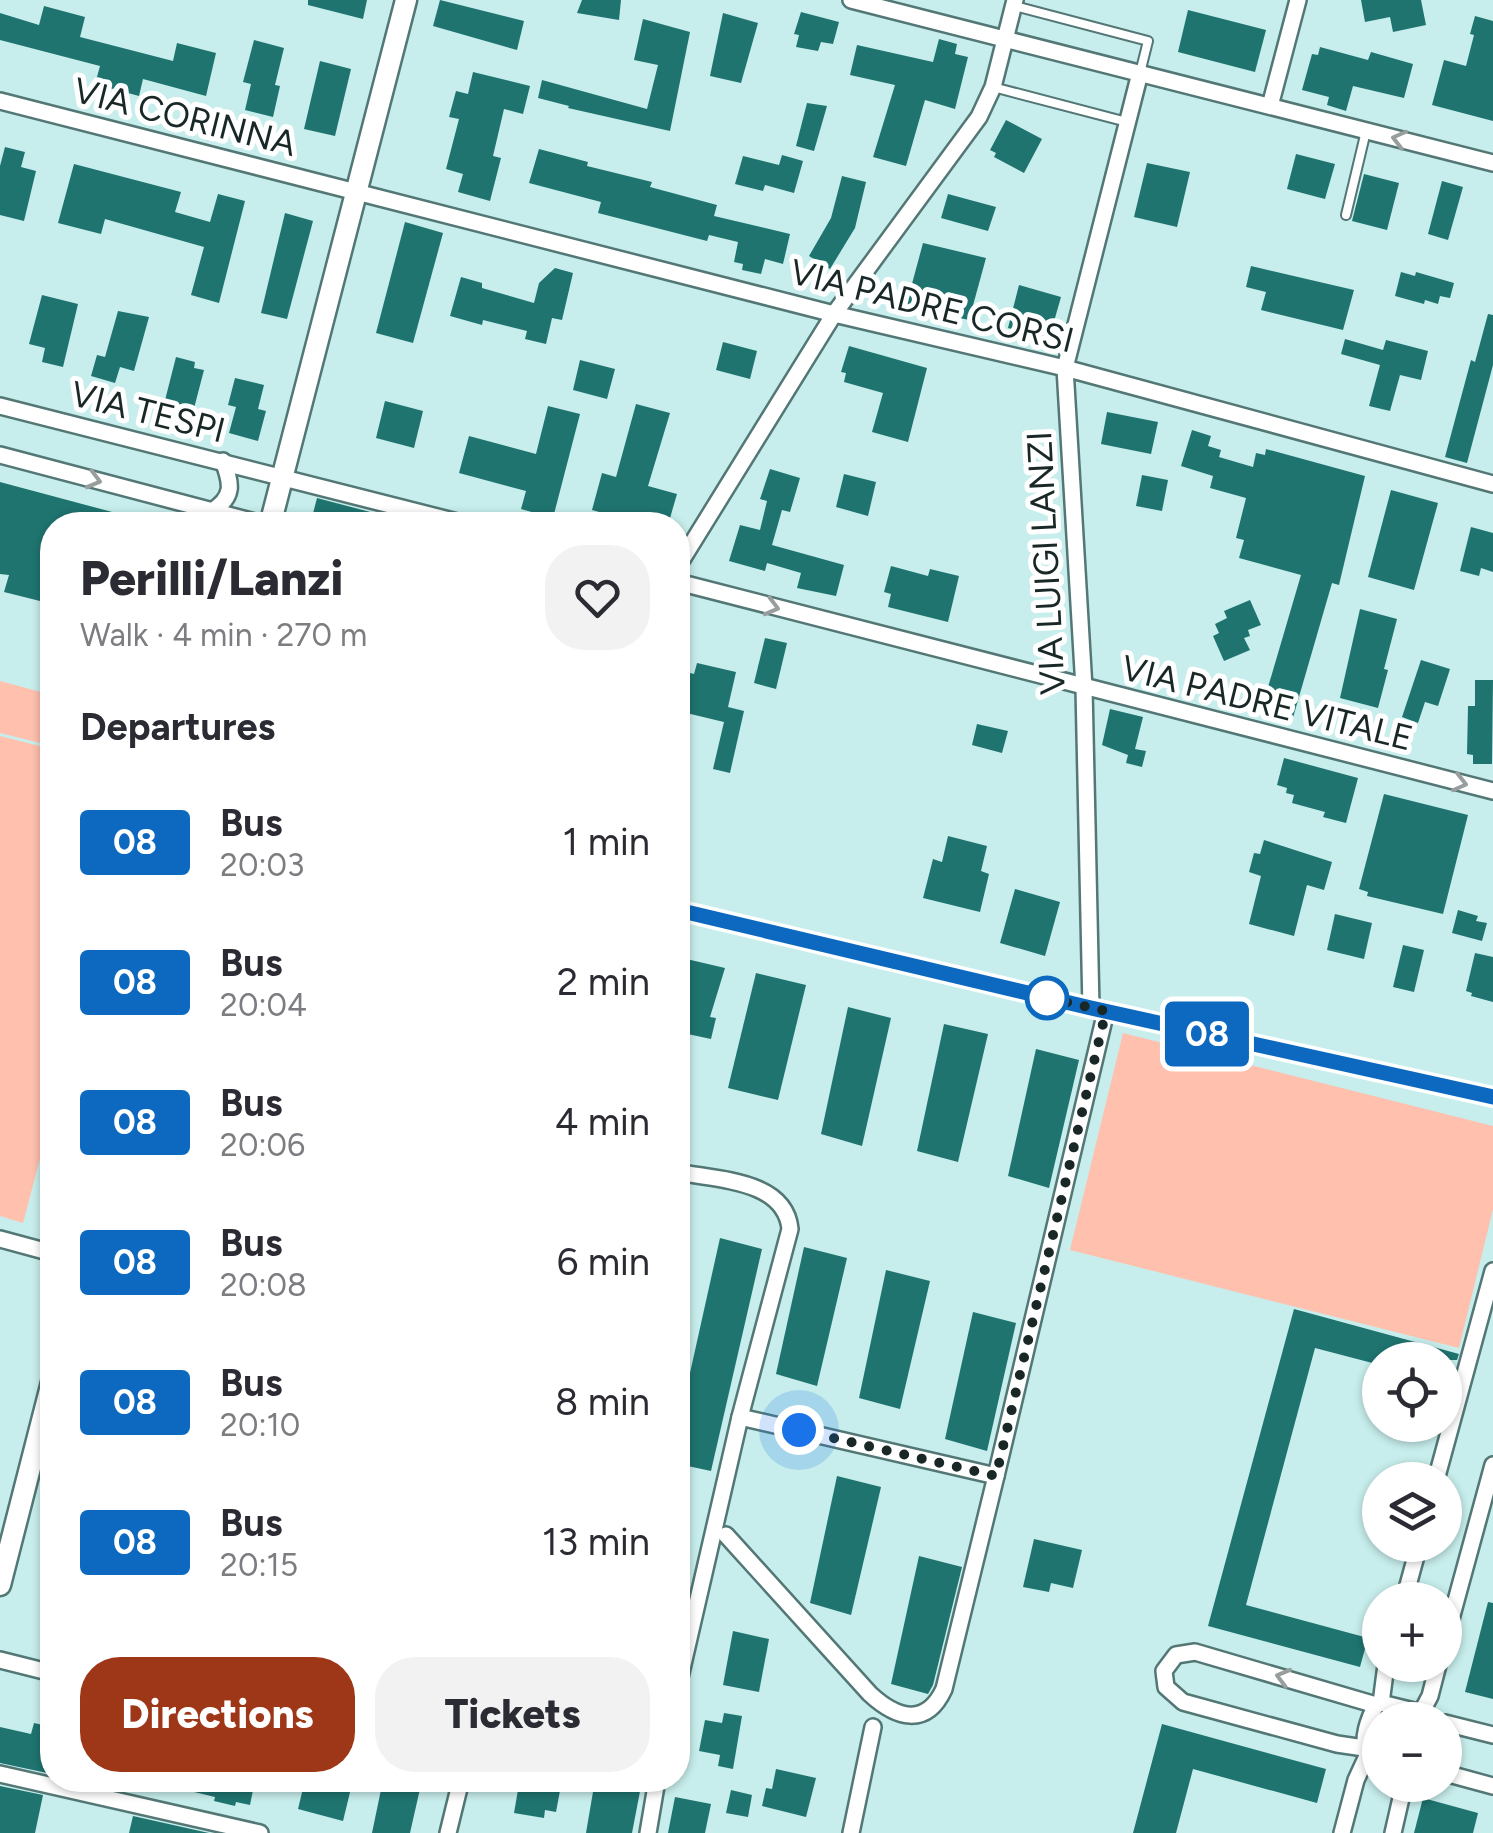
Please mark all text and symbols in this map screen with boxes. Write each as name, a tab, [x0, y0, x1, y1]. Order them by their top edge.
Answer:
street label: VIA CORINNA	[69, 69, 301, 165]
one-way arrow	[1391, 130, 1408, 151]
street label: VIA PADRE CORSI	[786, 250, 1078, 362]
street label: VIA TESPI	[67, 373, 229, 451]
street label: VIA LUIGI LANZI	[1018, 430, 1074, 696]
one-way arrow	[85, 468, 102, 489]
button: heart	[545, 545, 650, 650]
text: Perilli/Lanzi	[80, 549, 343, 607]
one-way arrow	[763, 595, 780, 616]
text: Walk · 4 min · 270 m	[80, 616, 367, 654]
street label: VIA PADRE VITALE	[1117, 646, 1417, 760]
text: Departures	[80, 704, 275, 750]
one-way arrow	[1451, 771, 1468, 792]
text: Bus	[220, 800, 283, 846]
text: 1 min	[563, 819, 650, 865]
text: 08	[113, 821, 157, 863]
text: 20:03	[220, 846, 304, 884]
text: Bus	[220, 940, 283, 986]
text: 2 min	[557, 959, 650, 1005]
text: 08	[113, 961, 157, 1003]
unlabelled marker	[1026, 977, 1068, 1019]
text: 20:04	[220, 986, 307, 1024]
line badge: 08	[1162, 1002, 1252, 1066]
text: 08	[1185, 1013, 1229, 1055]
text: Bus	[220, 1080, 283, 1126]
text: 4 min	[555, 1099, 650, 1145]
text: 08	[113, 1101, 157, 1143]
text: 20:06	[220, 1126, 305, 1164]
text: Bus	[220, 1220, 283, 1266]
text: 6 min	[557, 1239, 650, 1285]
text: 08	[113, 1241, 157, 1283]
text: 20:08	[220, 1266, 307, 1304]
map controls	[1362, 1342, 1462, 1802]
button: locate	[1362, 1342, 1462, 1442]
text: Bus	[220, 1360, 283, 1406]
text: 8 min	[555, 1379, 650, 1425]
text: 08	[113, 1381, 157, 1423]
your location	[774, 1405, 824, 1455]
text: 20:10	[220, 1406, 300, 1444]
button: layers	[1362, 1462, 1462, 1562]
text: Bus	[220, 1500, 283, 1546]
text: 13 min	[542, 1519, 650, 1565]
text: 08	[113, 1521, 157, 1563]
text: 20:15	[220, 1546, 298, 1584]
button: +	[1362, 1582, 1462, 1682]
button: Directions	[80, 1657, 355, 1772]
button: Tickets	[375, 1657, 650, 1772]
one-way arrow	[1275, 1667, 1292, 1688]
button: −	[1362, 1702, 1462, 1802]

